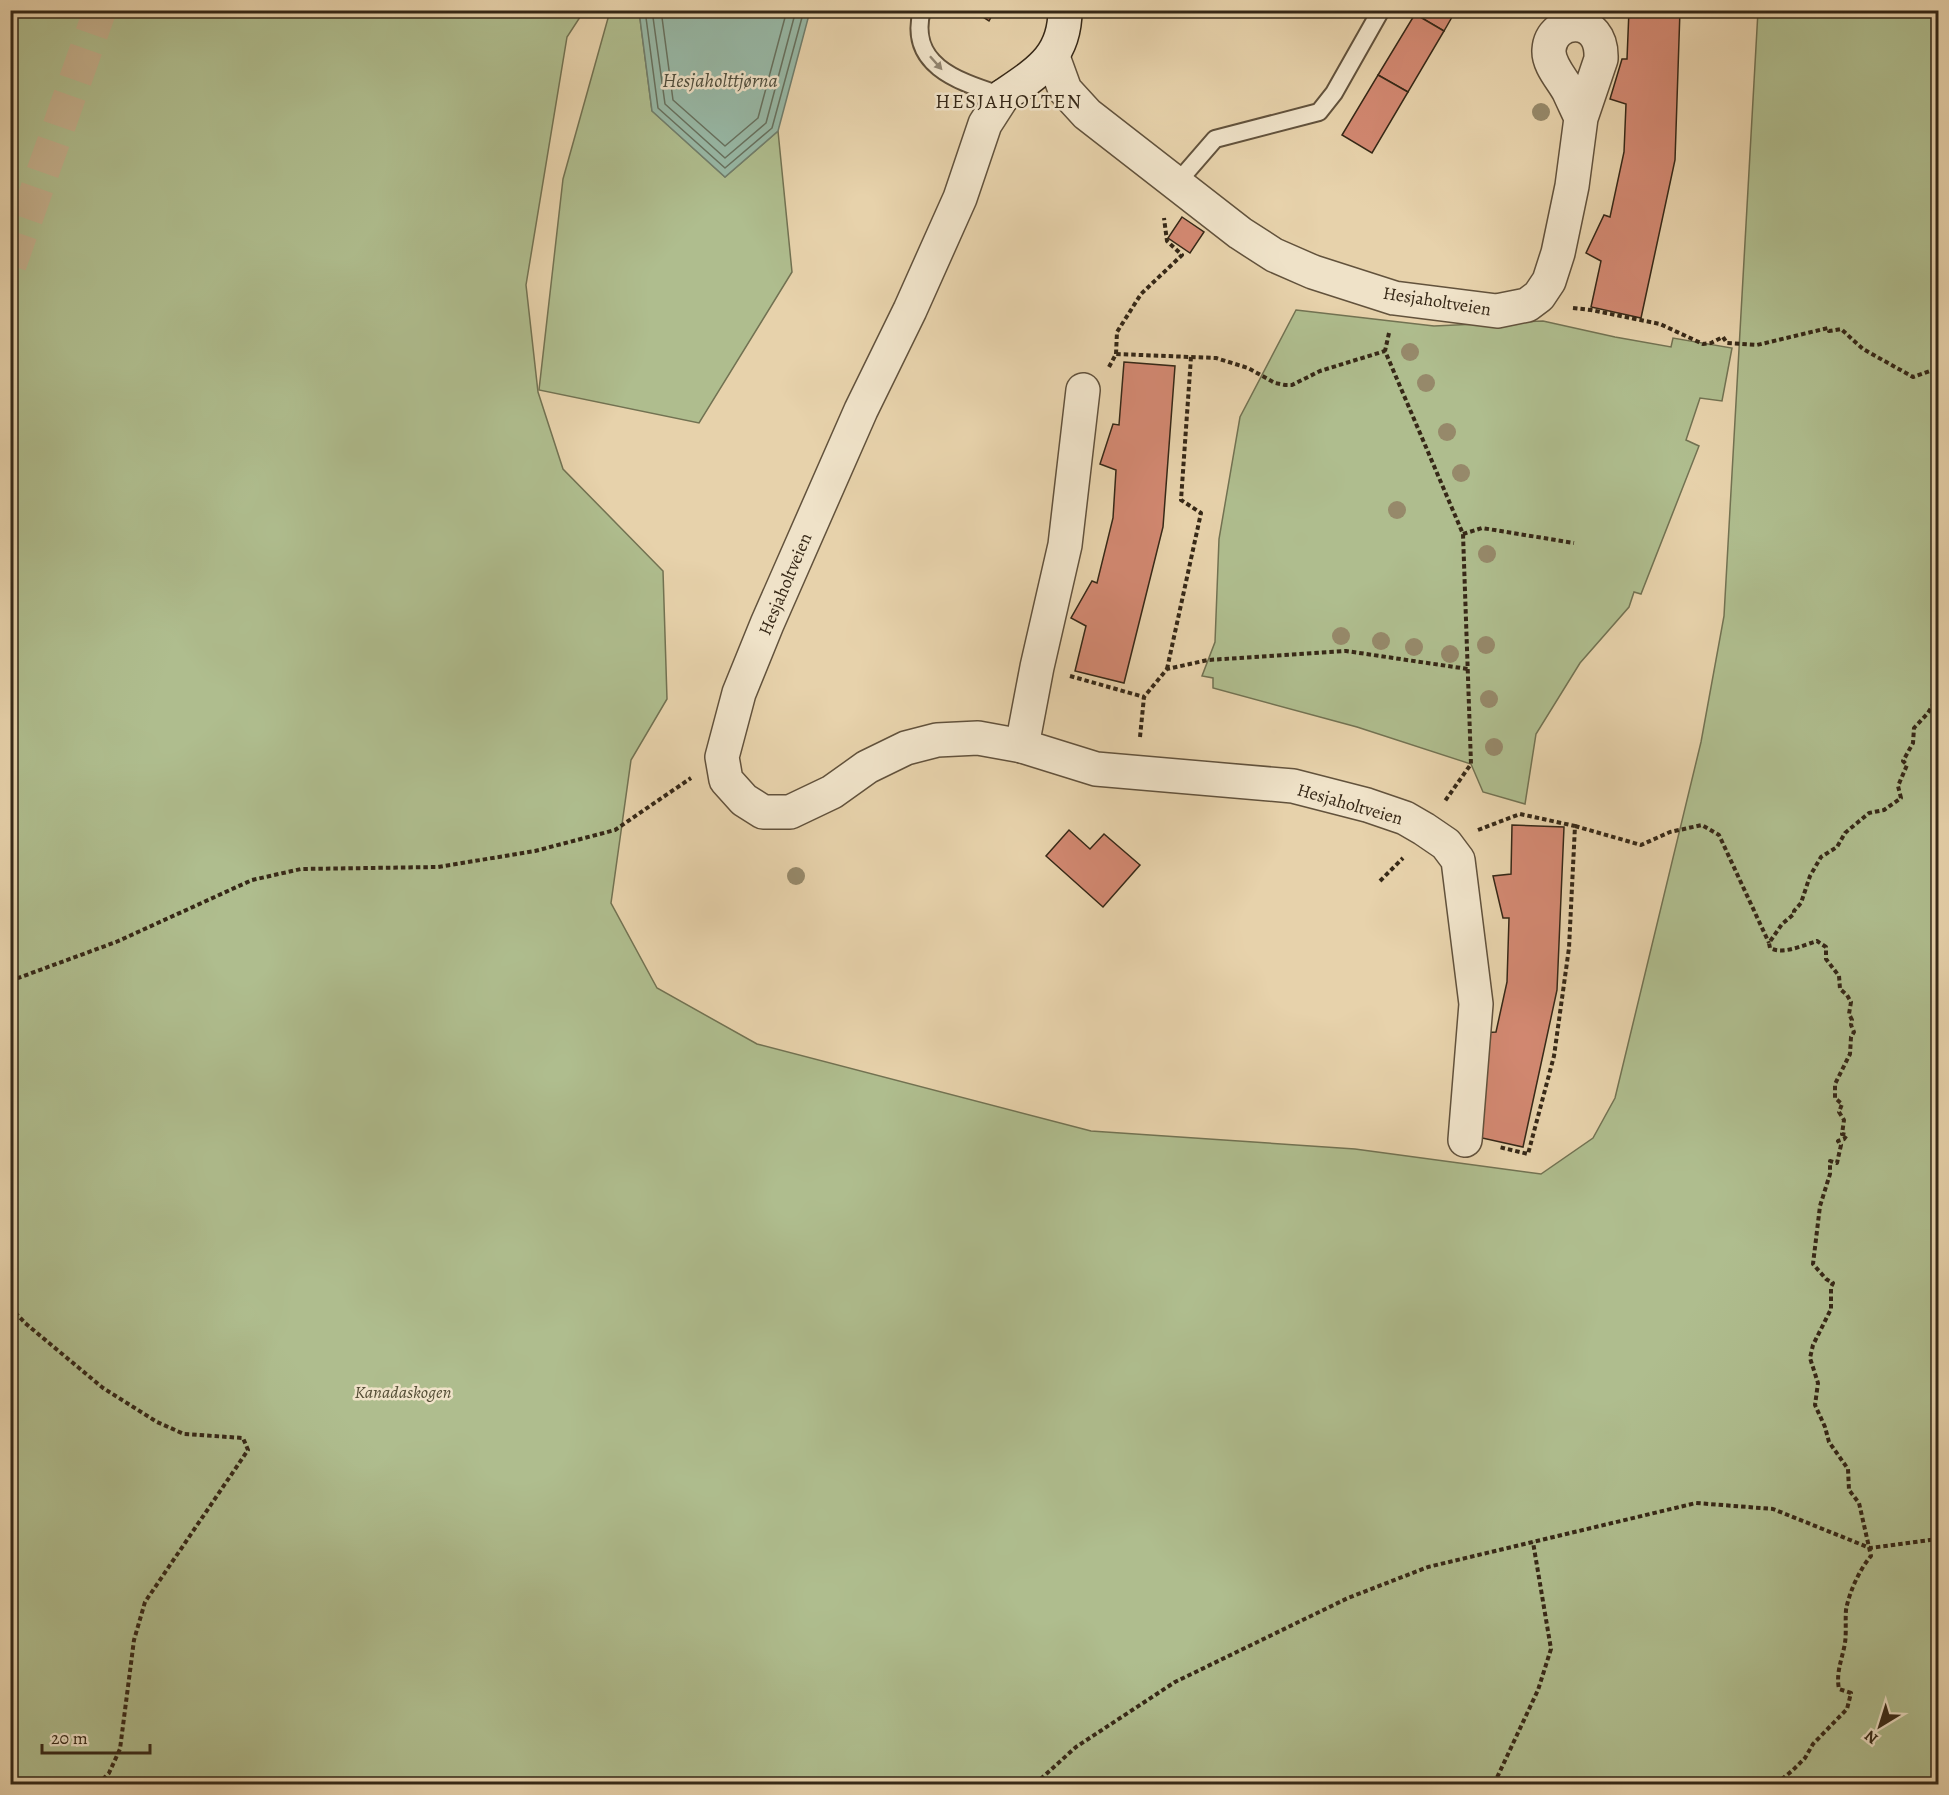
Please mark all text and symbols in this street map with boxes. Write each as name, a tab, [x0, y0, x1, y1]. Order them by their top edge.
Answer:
one-way arrow	[929, 55, 942, 70]
water label: Hesjaholttjørna	[662, 67, 778, 94]
district label: HESJAHOLTEN	[935, 88, 1083, 115]
street label: Hesjaholtveien	[1381, 281, 1493, 321]
street label: Hesjaholtveien	[753, 529, 817, 639]
street label: Hesjaholtveien	[1294, 777, 1406, 831]
park label: Kanadaskogen	[355, 1380, 452, 1404]
north arrow	[1850, 1696, 1910, 1756]
scale bar	[42, 1717, 150, 1755]
text: N	[1860, 1725, 1883, 1749]
text: 20 m	[51, 1726, 88, 1750]

